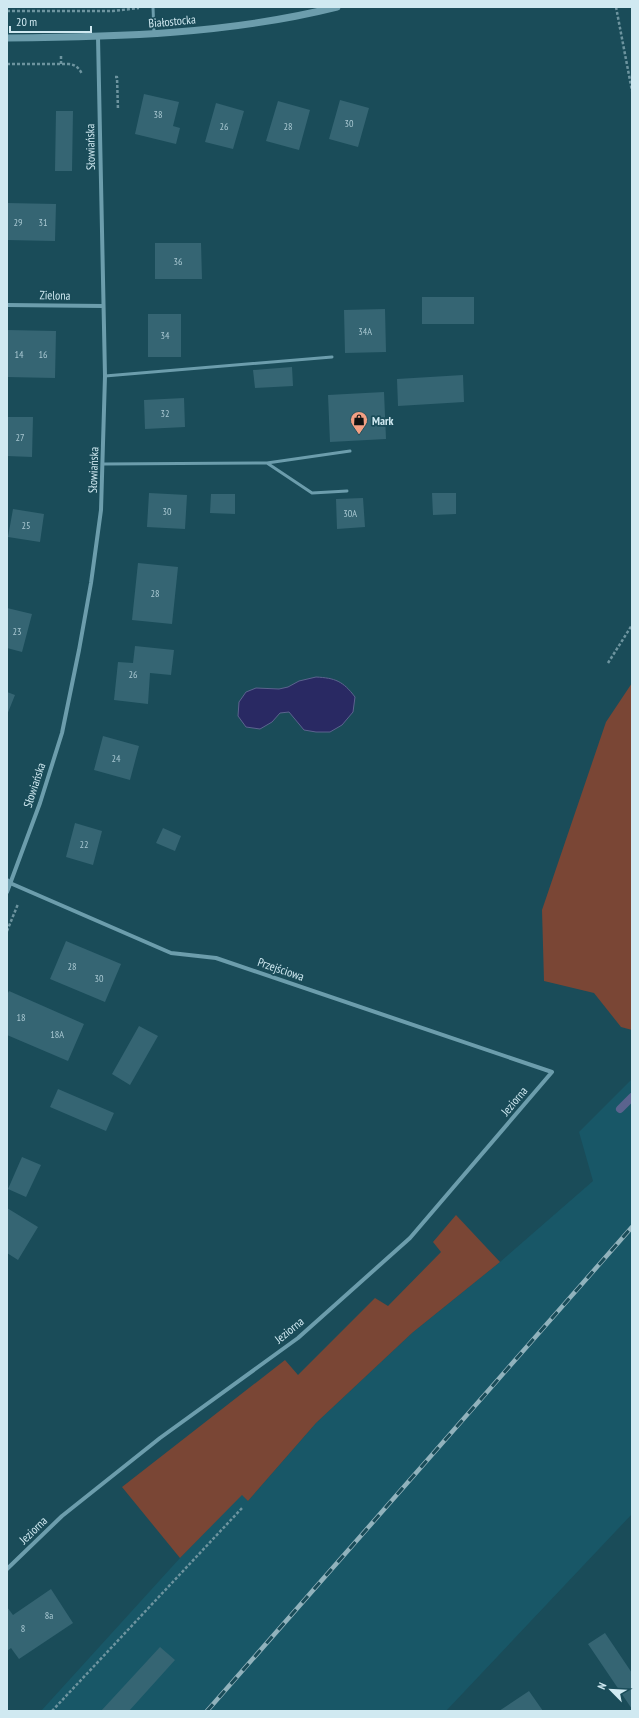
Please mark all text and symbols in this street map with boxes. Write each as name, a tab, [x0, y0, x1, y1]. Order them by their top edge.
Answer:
scale bar	[10, 8, 91, 34]
street label: Białostocka	[148, 11, 196, 31]
text: 20 m	[16, 14, 37, 29]
house number: 38	[154, 108, 163, 121]
house number: 30	[345, 117, 354, 130]
house number: 26	[220, 120, 229, 133]
house number: 28	[284, 120, 293, 133]
street label: Słowiańska	[82, 124, 98, 170]
house number: 29	[14, 216, 23, 229]
house number: 31	[39, 216, 48, 229]
house number: 36	[174, 255, 183, 268]
street label: Zielona	[39, 287, 71, 303]
house number: 34A	[358, 325, 372, 338]
house number: 34	[161, 329, 170, 342]
house number: 14	[15, 348, 24, 361]
house number: 16	[39, 348, 48, 361]
house number: 32	[161, 407, 170, 420]
shop icon: Mark	[349, 410, 369, 435]
place label: Mark	[372, 413, 393, 428]
house number: 27	[16, 431, 25, 444]
street label: Słowiańska	[85, 446, 101, 493]
house number: 30	[163, 505, 172, 518]
house number: 30A	[343, 507, 357, 520]
house number: 25	[22, 519, 31, 532]
house number: 28	[151, 587, 160, 600]
house number: 23	[13, 625, 22, 638]
house number: 26	[129, 668, 138, 681]
house number: 24	[112, 752, 121, 765]
street label: Słowiańska	[20, 760, 48, 809]
house number: 22	[80, 838, 89, 851]
street label: Przejściowa	[256, 954, 306, 984]
house number: 28	[68, 960, 77, 973]
house number: 30	[95, 972, 104, 985]
house number: 18	[17, 1011, 26, 1024]
house number: 18A	[50, 1028, 64, 1041]
street label: Jeziorna	[497, 1083, 531, 1119]
street label: Jeziorna	[271, 1314, 307, 1347]
street label: Jeziorna	[15, 1513, 50, 1548]
house number: 8a	[45, 1609, 53, 1622]
house number: 8	[21, 1622, 25, 1635]
north arrow	[591, 1670, 631, 1710]
text: N	[594, 1680, 609, 1691]

